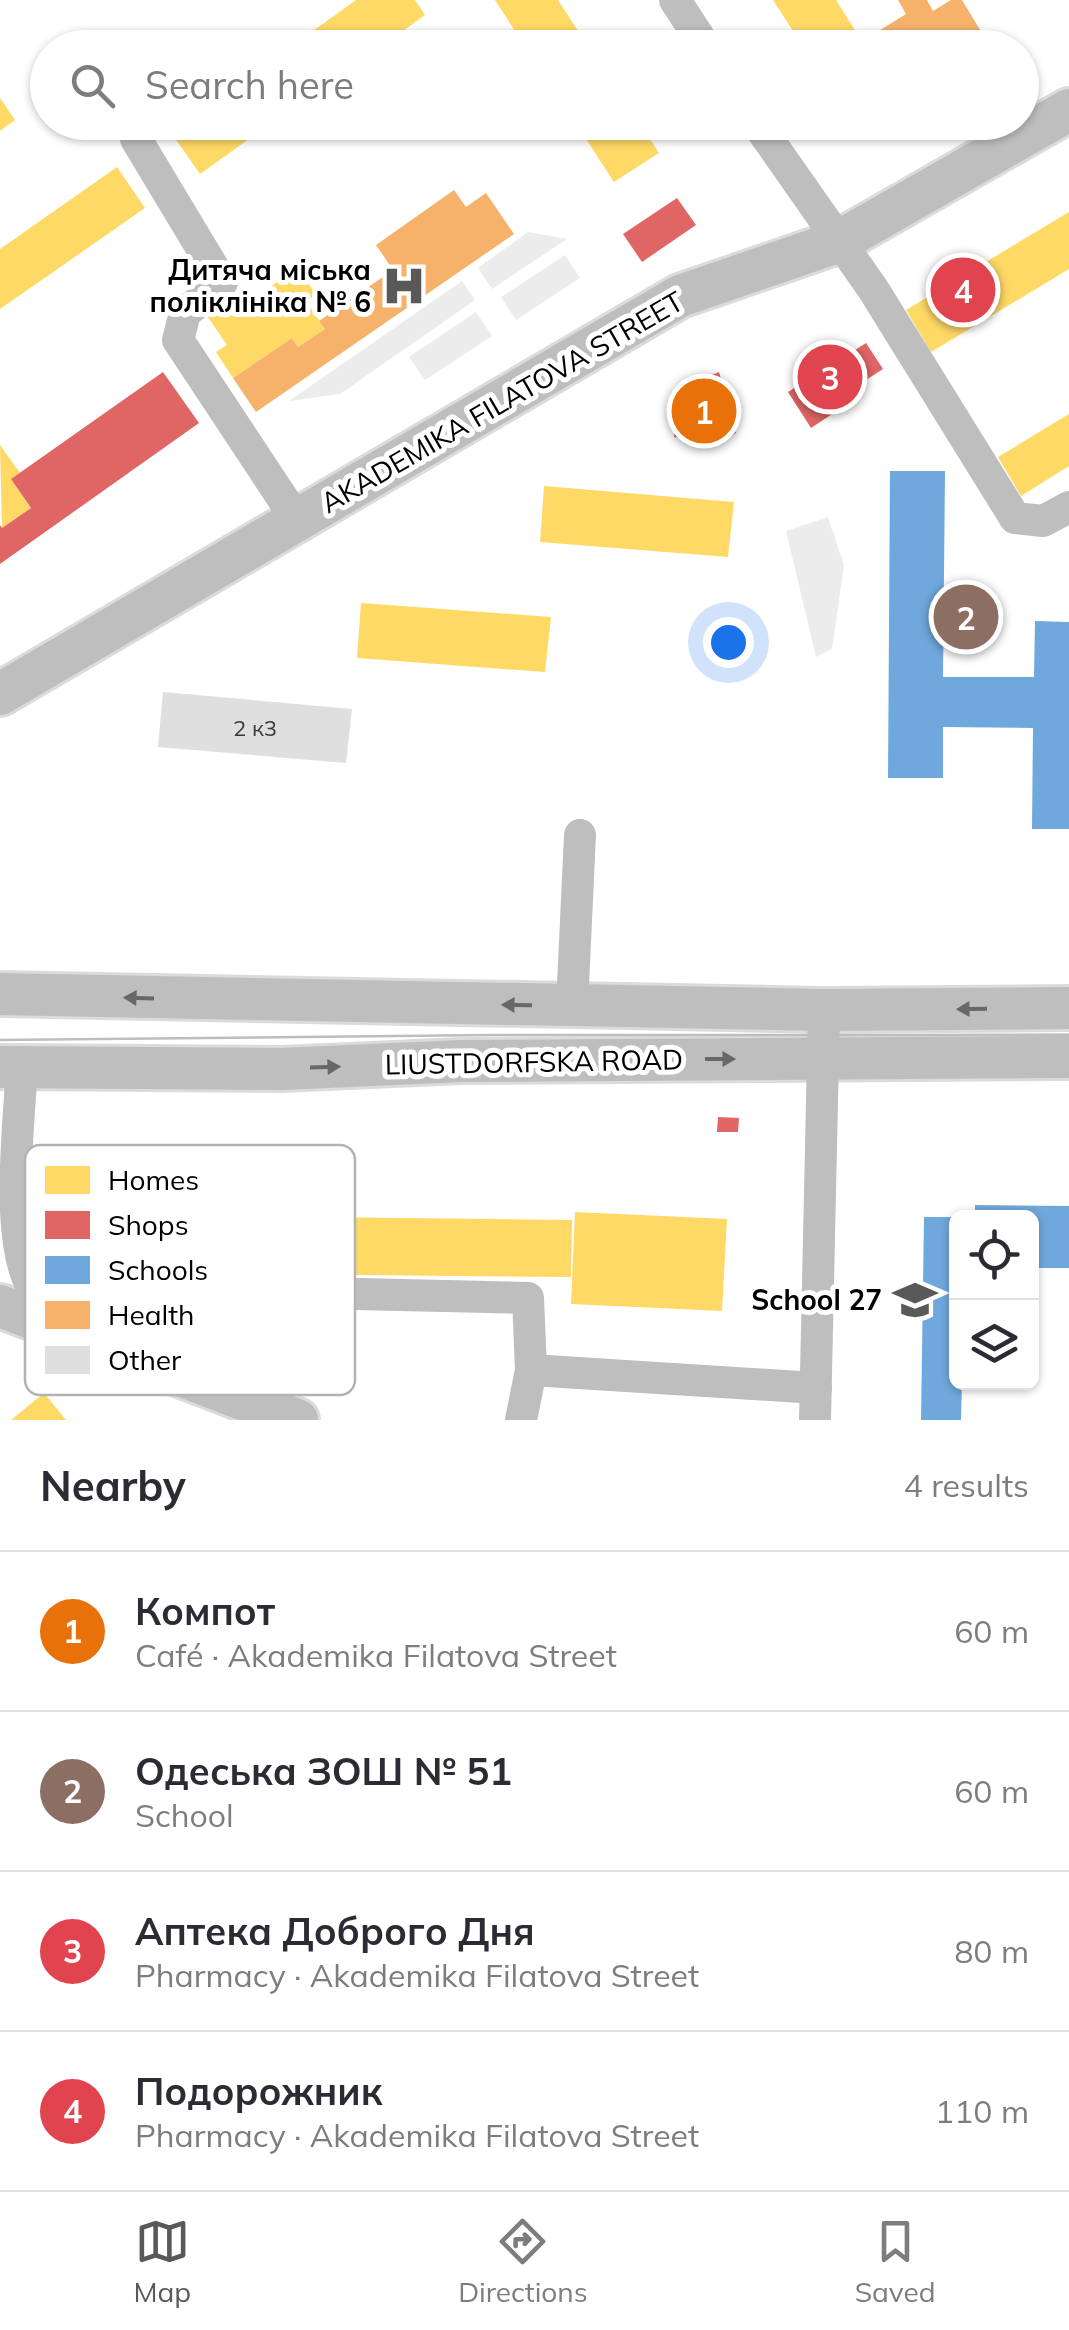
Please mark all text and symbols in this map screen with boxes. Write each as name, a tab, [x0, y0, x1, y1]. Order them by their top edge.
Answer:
search box	[30, 30, 1039, 140]
icon: search	[65, 58, 120, 113]
text: Search here	[145, 61, 354, 109]
place label: Дитяча міська поліклініка № 6	[150, 252, 371, 319]
pin: 4	[930, 252, 996, 328]
hospital icon: Дитяча міська поліклініка № 6	[380, 262, 428, 310]
street label: AKADEMIKA FILATOVA STREET	[314, 283, 690, 520]
pin: 3	[798, 340, 862, 414]
pin: 1	[672, 374, 736, 448]
pin: 2	[934, 580, 998, 654]
your location	[703, 617, 754, 668]
house number: 2 к3	[233, 714, 277, 742]
one-way arrow	[122, 990, 154, 1006]
one-way arrow	[500, 997, 532, 1013]
one-way arrow	[955, 1001, 987, 1017]
street label: LIUSTDORFSKA ROAD	[385, 1041, 683, 1082]
one-way arrow	[705, 1051, 737, 1067]
one-way arrow	[310, 1059, 342, 1075]
legend	[25, 1145, 355, 1395]
text: Homes	[108, 1162, 199, 1197]
text: Shops	[108, 1207, 189, 1242]
map controls	[949, 1210, 1039, 1390]
button: locate	[949, 1210, 1039, 1300]
text: Schools	[108, 1252, 208, 1287]
school or university icon: School 27	[891, 1276, 939, 1324]
place label: School 27	[751, 1282, 882, 1317]
text: Health	[108, 1297, 194, 1332]
button: layers	[949, 1300, 1039, 1390]
text: Other	[108, 1342, 182, 1377]
text: Nearby	[40, 1459, 186, 1512]
text: 4 results	[904, 1465, 1029, 1505]
text: Компот	[135, 1587, 275, 1635]
text: 1	[63, 1611, 82, 1651]
text: 60 m	[954, 1611, 1029, 1651]
text: Café · Akademika Filatova Street	[135, 1635, 617, 1675]
text: Одеська ЗОШ № 51	[135, 1747, 512, 1795]
text: 2	[63, 1771, 82, 1811]
text: 60 m	[954, 1771, 1029, 1811]
text: School	[135, 1795, 234, 1835]
text: Аптека Доброго Дня	[135, 1907, 535, 1955]
text: 3	[63, 1931, 82, 1971]
text: 80 m	[954, 1931, 1029, 1971]
text: Pharmacy · Akademika Filatova Street	[135, 1955, 699, 1995]
text: Подорожник	[135, 2067, 382, 2115]
text: 4	[63, 2091, 82, 2131]
text: 110 m	[935, 2091, 1029, 2131]
text: Pharmacy · Akademika Filatova Street	[135, 2115, 699, 2155]
tab: Map	[134, 2214, 191, 2309]
tab: Directions	[458, 2214, 588, 2309]
tab: Saved	[855, 2214, 935, 2309]

